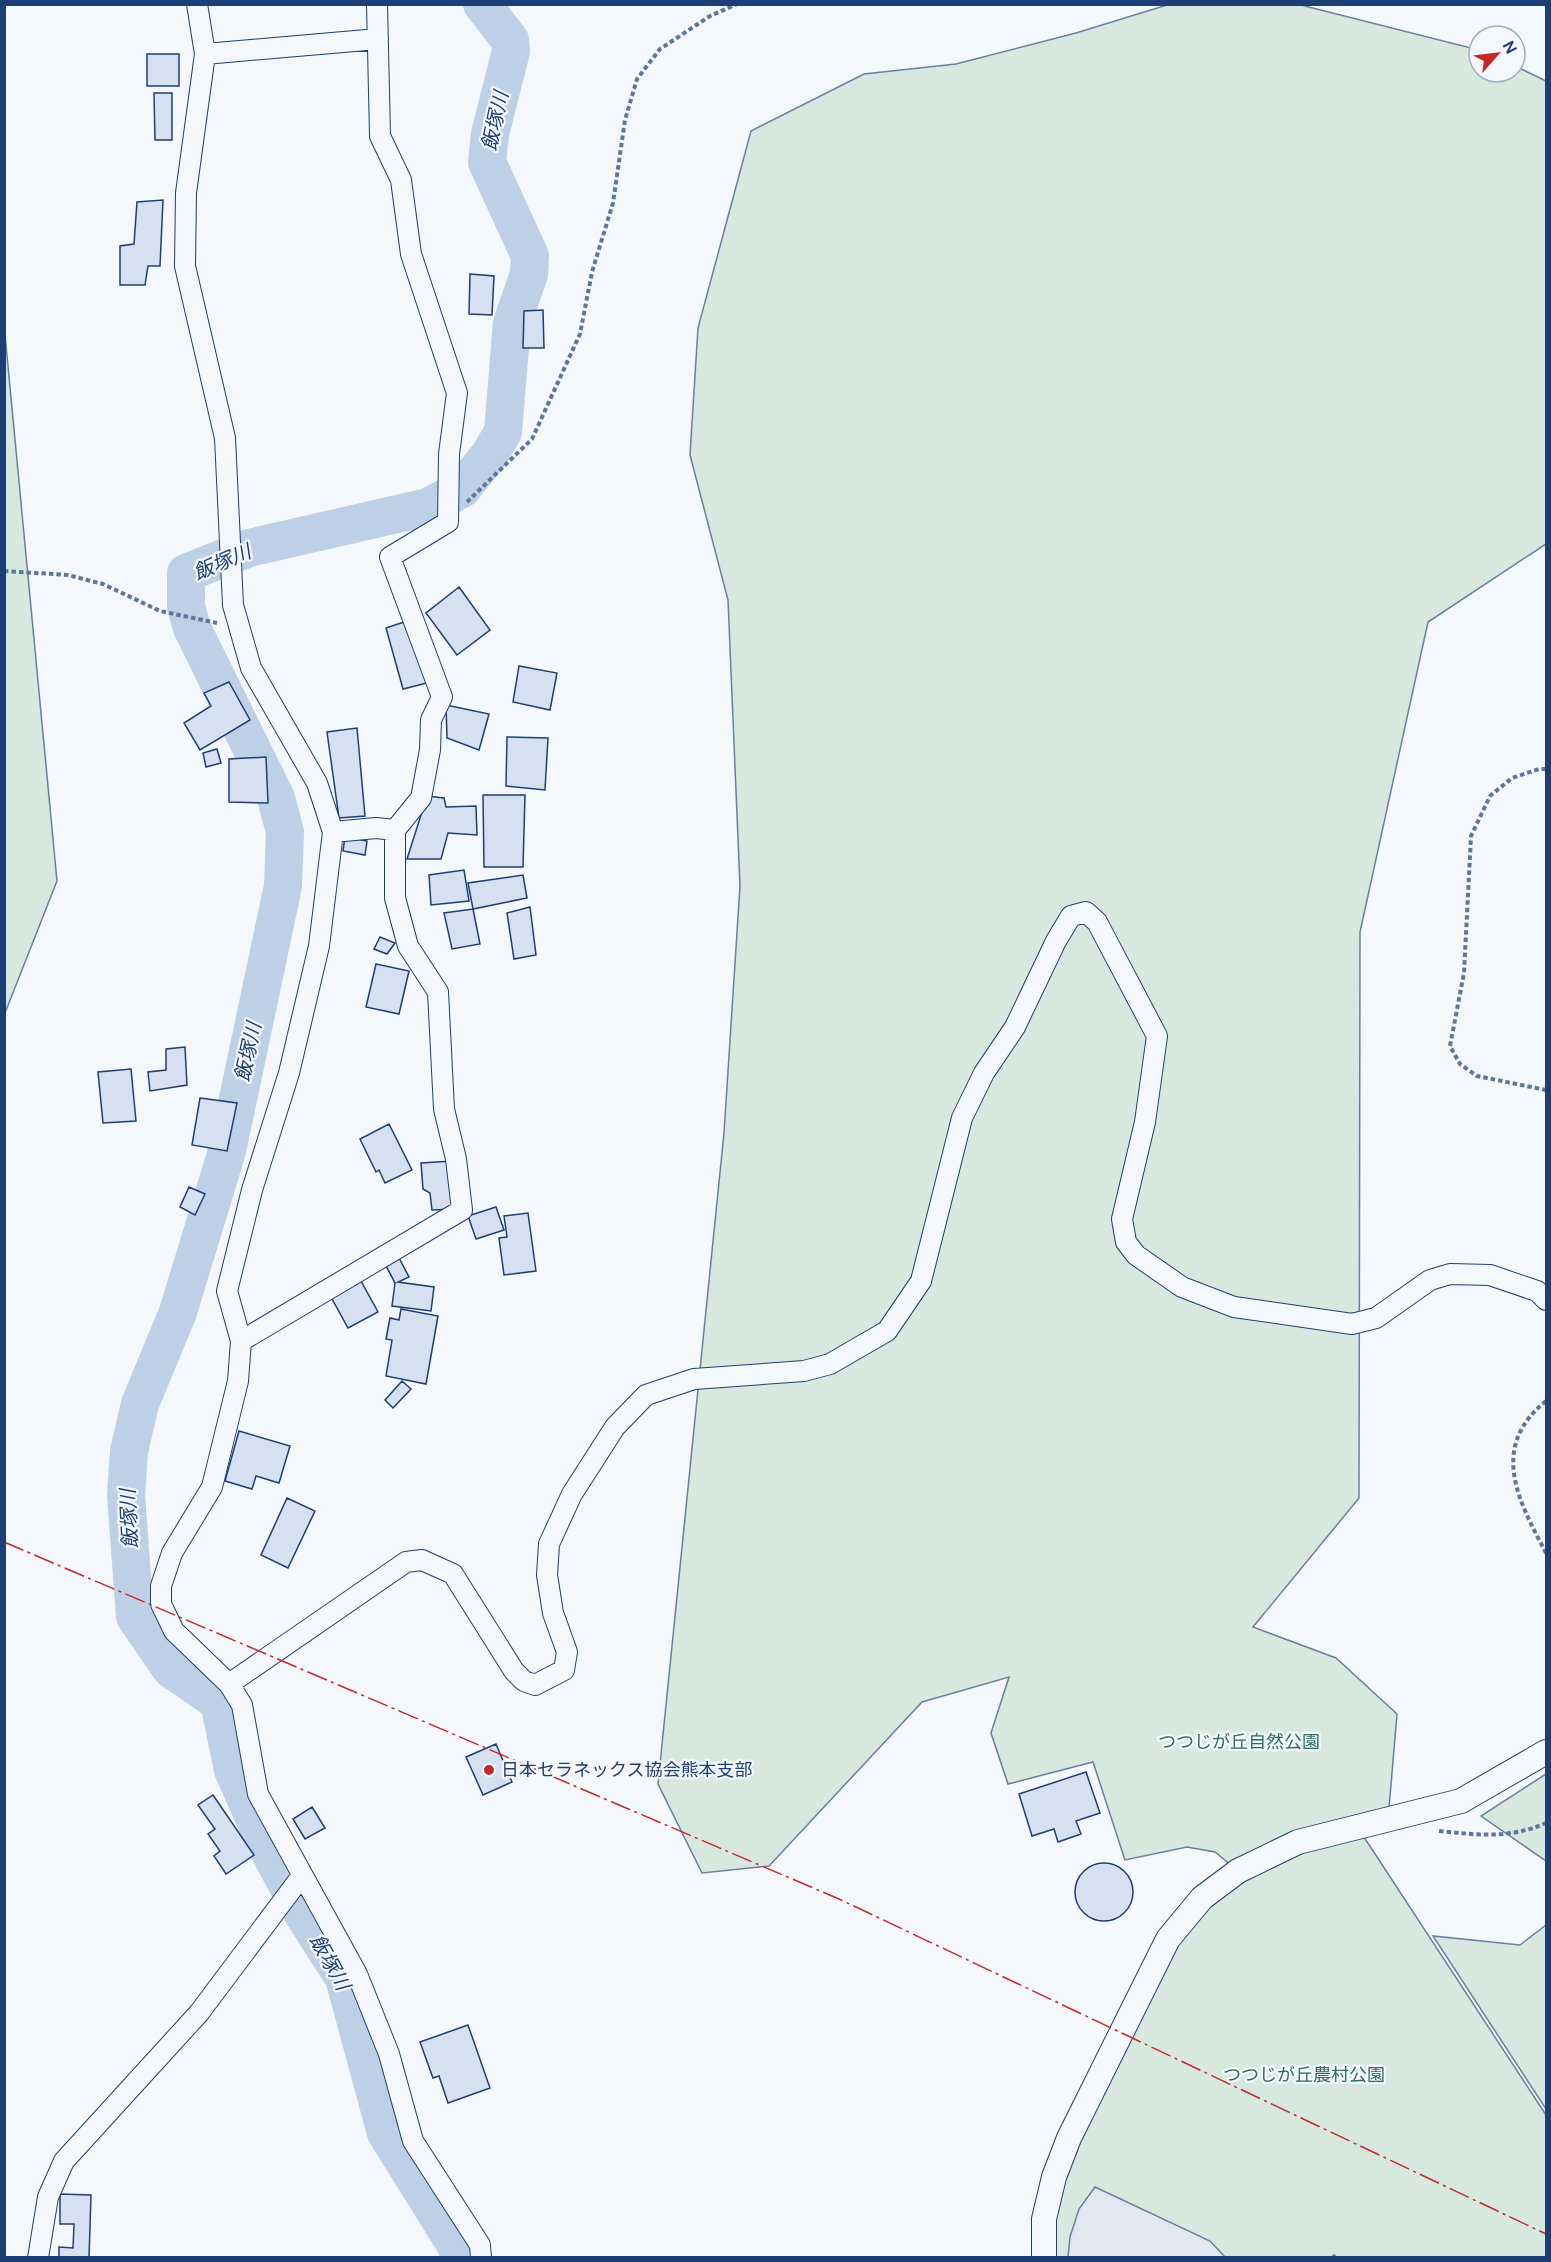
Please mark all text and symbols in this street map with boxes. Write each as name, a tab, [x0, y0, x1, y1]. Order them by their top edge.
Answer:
north arrow	[1467, 24, 1527, 84]
text: N	[1498, 37, 1522, 57]
water label: 飯塚川	[476, 87, 514, 153]
water label: 飯塚川	[189, 538, 257, 586]
water label: 飯塚川	[229, 1018, 267, 1084]
water label: 飯塚川	[114, 1486, 144, 1550]
park label: つつじが丘自然公園	[1158, 1730, 1320, 1754]
place label: 日本セラネックス協会熊本支部	[501, 1758, 752, 1782]
marker: 日本セラネックス協会熊本支部	[482, 1763, 496, 1777]
water label: 飯塚川	[304, 1929, 357, 1996]
park label: つつじが丘農村公園	[1223, 2063, 1385, 2087]

